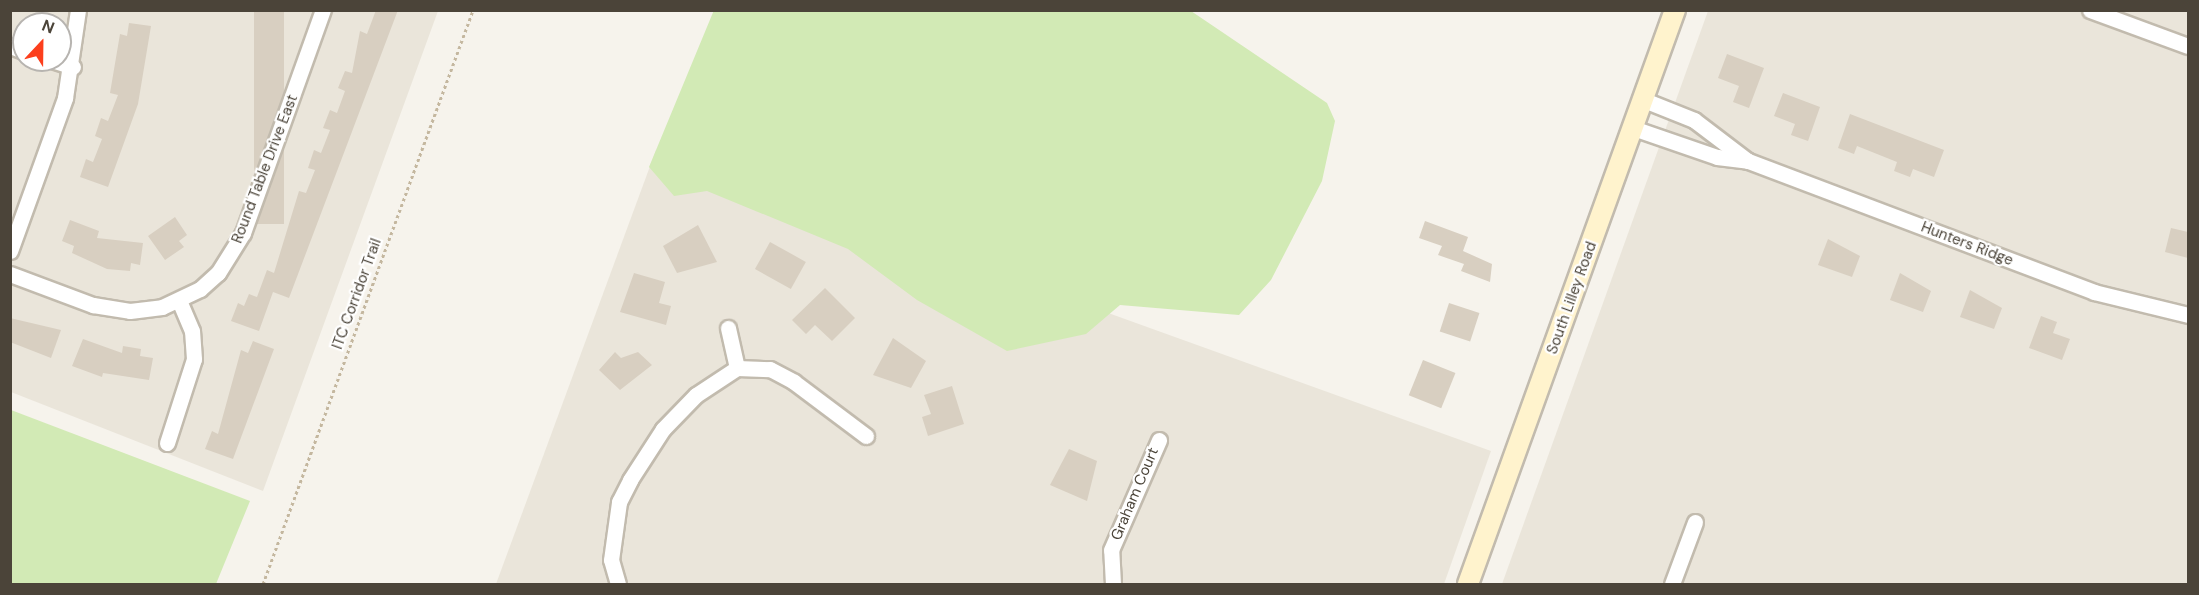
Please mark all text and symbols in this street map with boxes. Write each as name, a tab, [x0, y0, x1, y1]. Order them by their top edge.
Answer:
north arrow	[12, 12, 72, 72]
text: N	[39, 15, 58, 39]
street label: Round Table Drive East	[228, 92, 302, 246]
street label: Hunters Ridge	[1918, 218, 2016, 270]
street label: ITC Corridor Trail	[329, 236, 385, 352]
street label: South Lilley Road	[1543, 239, 1601, 357]
street label: Graham Court	[1107, 445, 1163, 543]

